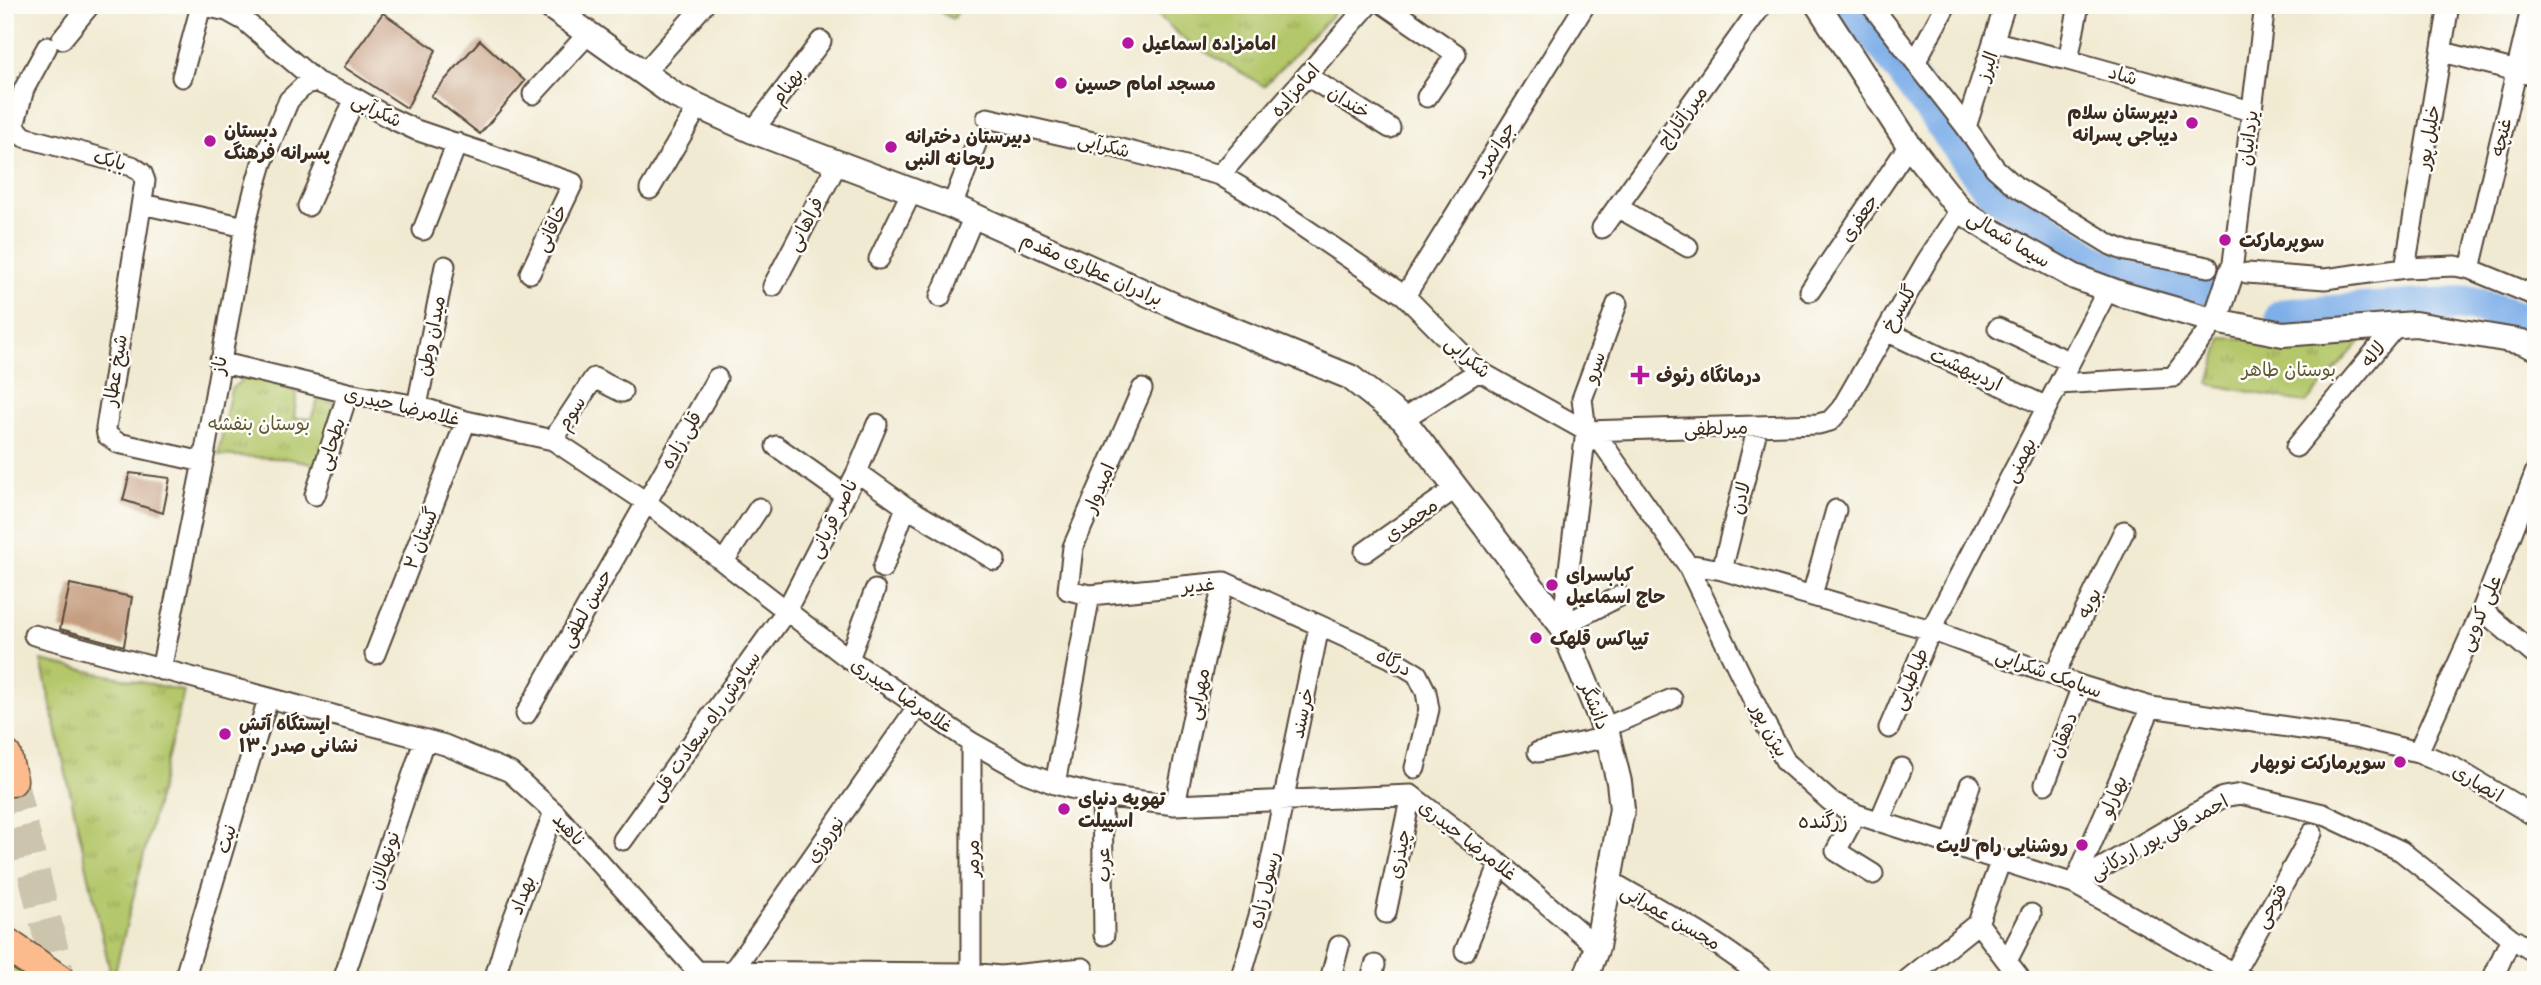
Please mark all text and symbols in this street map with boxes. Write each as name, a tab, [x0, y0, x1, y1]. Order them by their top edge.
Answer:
place label: امامزاده اسماعیل	[1142, 27, 1276, 60]
marker: امامزاده اسماعیل	[1120, 35, 1136, 51]
street label: البرز	[1966, 46, 2007, 87]
street label: امامزاده	[1262, 55, 1328, 125]
street label: شاد	[2104, 55, 2142, 95]
street label: بهنام	[762, 60, 812, 112]
place label: مسجد امام حسین	[1075, 67, 1216, 100]
marker: مسجد امام حسین	[1053, 75, 1069, 91]
street label: خندان	[1321, 76, 1377, 128]
street label: میرزاتاراج	[1648, 79, 1716, 155]
street label: شکرآبی	[346, 83, 408, 137]
place label: دبیرستان سلام دیباجی پسرانه	[2067, 96, 2178, 151]
street label: خلیل‌ پور	[2406, 102, 2450, 174]
street label: یزدانیان	[2228, 108, 2268, 168]
place label: دبستان پسرانه فرهنگ	[224, 114, 331, 169]
street label: جوانمرد	[1463, 115, 1525, 185]
marker: دبیرستان سلام دیباجی پسرانه	[2184, 115, 2200, 131]
street label: غنچه	[2481, 115, 2521, 159]
place label: دبیرستان دخترانه ریحانه النبی	[905, 120, 1031, 175]
street label: شکرآبی	[1074, 123, 1134, 167]
marker: دبستان پسرانه فرهنگ	[202, 133, 218, 149]
marker: دبیرستان دخترانه ریحانه النبی	[883, 139, 899, 155]
street label: بابک	[90, 140, 130, 180]
street label: جعفری	[1831, 187, 1887, 249]
street label: فراهانی	[777, 191, 833, 257]
street label: خاقانی	[525, 198, 577, 258]
street label: سیما شمالی	[1961, 201, 2057, 277]
street label: برادران عطاری مقدم	[1016, 223, 1168, 315]
place label: سوپرمارکت	[2239, 224, 2324, 257]
marker: سوپرمارکت	[2217, 232, 2233, 248]
street label: گلسرخ	[1872, 278, 1926, 338]
street label: میدان وطن	[407, 293, 455, 379]
street label: شکرابی	[1437, 327, 1499, 387]
street label: شیخ عطار	[93, 332, 137, 410]
street label: لاله	[2352, 333, 2394, 375]
street label: اردیبهشت	[1924, 338, 2008, 400]
street label: سرو	[1573, 347, 1615, 388]
street label: ناز	[201, 353, 237, 379]
park label: بوستان طاهر	[2240, 353, 2336, 386]
place label: درمانگاه رئوف	[1656, 359, 1761, 392]
marker: درمانگاه رئوف	[1630, 365, 1650, 385]
street label: غلامرضا حیدری	[341, 377, 463, 435]
street label: سوم	[547, 389, 595, 437]
street label: قلی زاده	[651, 405, 711, 475]
park label: بوستان بنفشه	[208, 407, 310, 440]
street label: میرلطفی	[1683, 410, 1749, 446]
street label: بطحایی	[307, 413, 355, 475]
street label: بهمنی	[1995, 431, 2045, 489]
street label: امیدوار	[1073, 458, 1124, 520]
street label: ناصر قربانی	[799, 472, 867, 564]
street label: لادن	[1720, 478, 1760, 518]
street label: محمدی	[1377, 489, 1445, 551]
street label: گستان ۲	[394, 502, 448, 574]
place label: کبابسرای حاج اسماعیل	[1566, 558, 1665, 613]
street label: حسن لطفی	[551, 562, 621, 654]
street label: غدیر	[1178, 567, 1216, 603]
street label: علی کدویی	[2449, 569, 2511, 657]
marker: کبابسرای حاج اسماعیل	[1544, 577, 1560, 593]
street label: بویه	[2067, 582, 2111, 624]
place label: تیپاکس قلهک	[1550, 622, 1650, 655]
marker: تیپاکس قلهک	[1528, 630, 1544, 646]
street label: سیامک شکرابی	[1991, 638, 2107, 708]
street label: درگاه	[1370, 639, 1418, 685]
street label: طباطبایی	[1882, 643, 1938, 715]
street label: سیاوش راه سعادت قلی	[641, 644, 769, 808]
street label: غلامرضا حیدری	[844, 648, 960, 742]
street label: مهرایی	[1176, 665, 1220, 723]
street label: دانشگر	[1570, 675, 1619, 735]
street label: خرسند	[1281, 684, 1323, 742]
street label: بیژن پور	[1741, 695, 1798, 763]
place label: ایستگاه آتش نشانی صدر ۱۳۰	[239, 707, 358, 762]
street label: دهقان	[2039, 707, 2087, 763]
marker: ایستگاه آتش نشانی صدر ۱۳۰	[217, 726, 233, 742]
place label: سوپرمارکت نوبهار	[2250, 746, 2386, 779]
marker: سوپرمارکت نوبهار	[2392, 754, 2408, 770]
street label: انصاری	[2446, 755, 2510, 811]
street label: بهارلو	[2089, 770, 2137, 823]
place label: تهویه دنیای اسپیلت	[1078, 782, 1167, 837]
street label: احمد قلی پور اردکانی	[2083, 785, 2235, 889]
street label: غلامرضا حیدری	[1411, 791, 1525, 889]
marker: تهویه دنیای اسپیلت	[1056, 801, 1072, 817]
district label: زرگنده	[1798, 802, 1848, 840]
street label: ناهید	[544, 804, 594, 854]
street label: نوروزی	[796, 808, 854, 870]
street label: نیت	[206, 820, 246, 858]
street label: نونهالان	[358, 826, 410, 894]
street label: چیذری	[1378, 826, 1420, 882]
place label: روشنایی رام لایت	[1936, 829, 2068, 862]
marker: روشنایی رام لایت	[2074, 837, 2090, 853]
street label: مرمر	[956, 839, 989, 879]
street label: عرب	[1086, 847, 1120, 883]
street label: رسول زاده	[1239, 848, 1289, 932]
street label: بهداد	[499, 870, 545, 920]
street label: محسن عمرانی	[1615, 875, 1727, 959]
street label: فتوحی	[2245, 877, 2297, 935]

